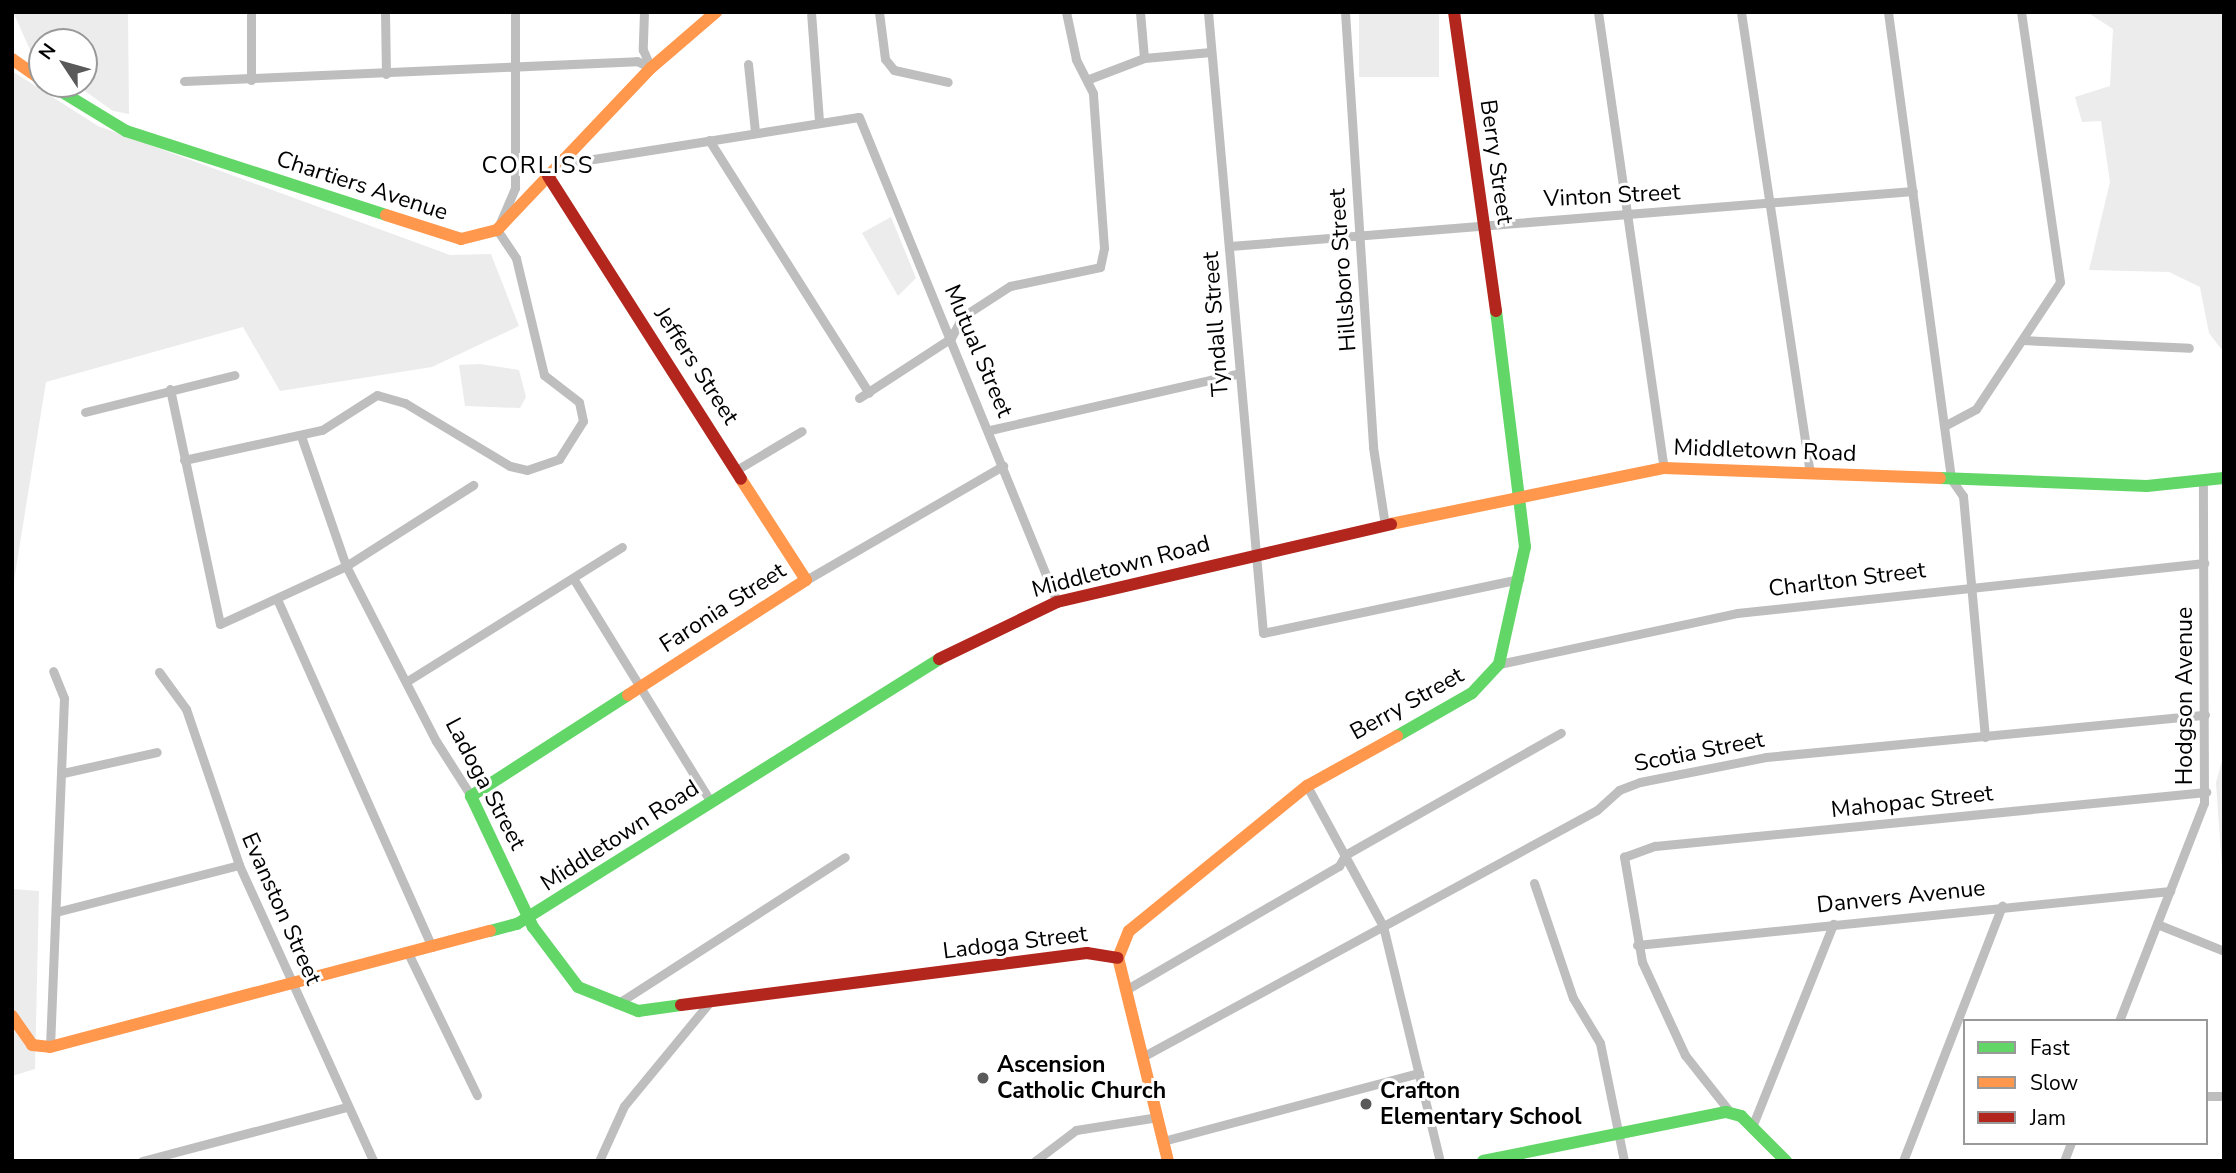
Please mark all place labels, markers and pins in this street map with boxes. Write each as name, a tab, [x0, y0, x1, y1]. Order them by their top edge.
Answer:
place label: Ascension Catholic Church	[997, 1051, 1166, 1105]
marker: Ascension Catholic Church	[975, 1070, 991, 1086]
place label: Crafton Elementary School	[1380, 1077, 1582, 1131]
marker: Crafton Elementary School	[1358, 1096, 1374, 1112]

